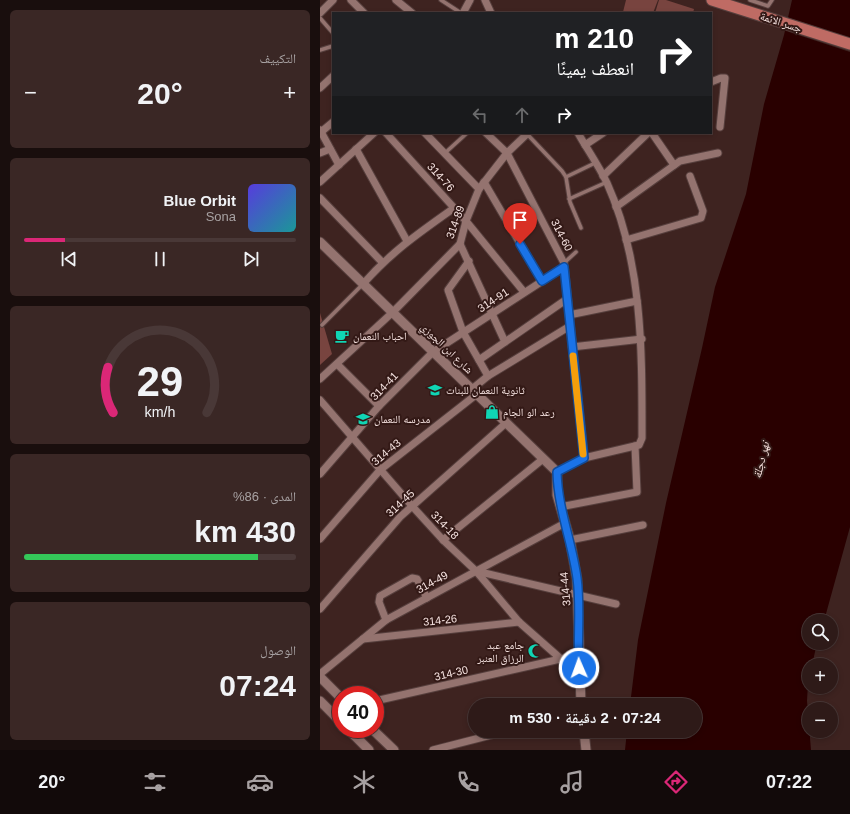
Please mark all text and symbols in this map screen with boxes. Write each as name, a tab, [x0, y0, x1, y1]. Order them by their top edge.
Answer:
street label: جسر الائمة	[759, 10, 803, 34]
text: 210 m	[555, 23, 634, 54]
icon: right	[648, 28, 700, 80]
text: التكييف	[260, 51, 296, 66]
text: انعطف يمينًا	[556, 59, 634, 79]
text: 20°	[137, 77, 183, 110]
text: −	[24, 80, 37, 105]
text: +	[283, 80, 296, 105]
icon: left	[469, 104, 491, 126]
icon: ahead	[511, 104, 533, 126]
icon: right	[553, 104, 575, 126]
street label: 314-76	[425, 160, 457, 194]
text: Blue Orbit	[163, 192, 236, 209]
pin	[503, 203, 537, 244]
street label: 314-89	[444, 204, 466, 240]
text: Sona	[206, 209, 236, 224]
icon: arrive	[509, 209, 531, 231]
street label: 314-60	[549, 217, 575, 253]
icon: previous	[58, 248, 80, 270]
icon: pause	[149, 248, 171, 270]
icon: next	[240, 248, 262, 270]
street label: 314-91	[475, 286, 511, 314]
street label: شارع ابن الجوزي	[417, 320, 475, 378]
cafe icon: احباب النعمان	[334, 328, 350, 344]
place label: احباب النعمان	[353, 330, 407, 343]
text: 29	[137, 358, 183, 405]
street label: 314-41	[368, 370, 400, 402]
school or university icon: ثانوية النعمان للبنات	[427, 382, 443, 398]
place label: ثانوية النعمان للبنات	[446, 384, 525, 397]
text: km/h	[145, 404, 176, 420]
shop icon: رعد الو الجام	[484, 404, 500, 420]
place label: رعد الو الجام	[503, 406, 555, 419]
school or university icon: مدرسه النعمان	[355, 411, 371, 427]
place label: مدرسه النعمان	[374, 413, 430, 426]
street label: 314-43	[369, 436, 403, 468]
water label: نهر دجلة	[750, 438, 773, 480]
street label: 314-45	[383, 487, 417, 519]
text: المدى · 86%	[233, 489, 296, 504]
street label: 314-18	[429, 509, 461, 541]
text: 430 km	[194, 515, 296, 548]
street label: 314-49	[414, 568, 450, 596]
street label: 314-44	[558, 571, 572, 607]
street label: 314-26	[422, 612, 458, 628]
map controls	[802, 614, 838, 738]
button: search	[802, 614, 838, 650]
place label: جامع عبد الرزاق العنبر	[476, 639, 524, 665]
text: الوصول	[260, 643, 296, 658]
mosque icon: جامع عبد الرزاق العنبر	[527, 643, 543, 659]
position arrow	[558, 647, 600, 689]
button: +	[802, 658, 838, 694]
street label: 314-30	[433, 663, 469, 683]
text: 07:24	[219, 669, 296, 702]
speed limit sign: 40	[332, 686, 384, 738]
button: −	[802, 702, 838, 738]
text: 07:24 · 2 دقيقة · 530 m	[509, 709, 661, 726]
icon: filters	[141, 768, 169, 796]
icon: car	[246, 768, 274, 796]
icon: climate	[350, 768, 378, 796]
icon: phone	[454, 768, 482, 796]
icon: music	[558, 768, 586, 796]
icon: directions	[662, 768, 690, 796]
text: 20°	[38, 772, 65, 792]
text: 07:22	[766, 772, 812, 792]

